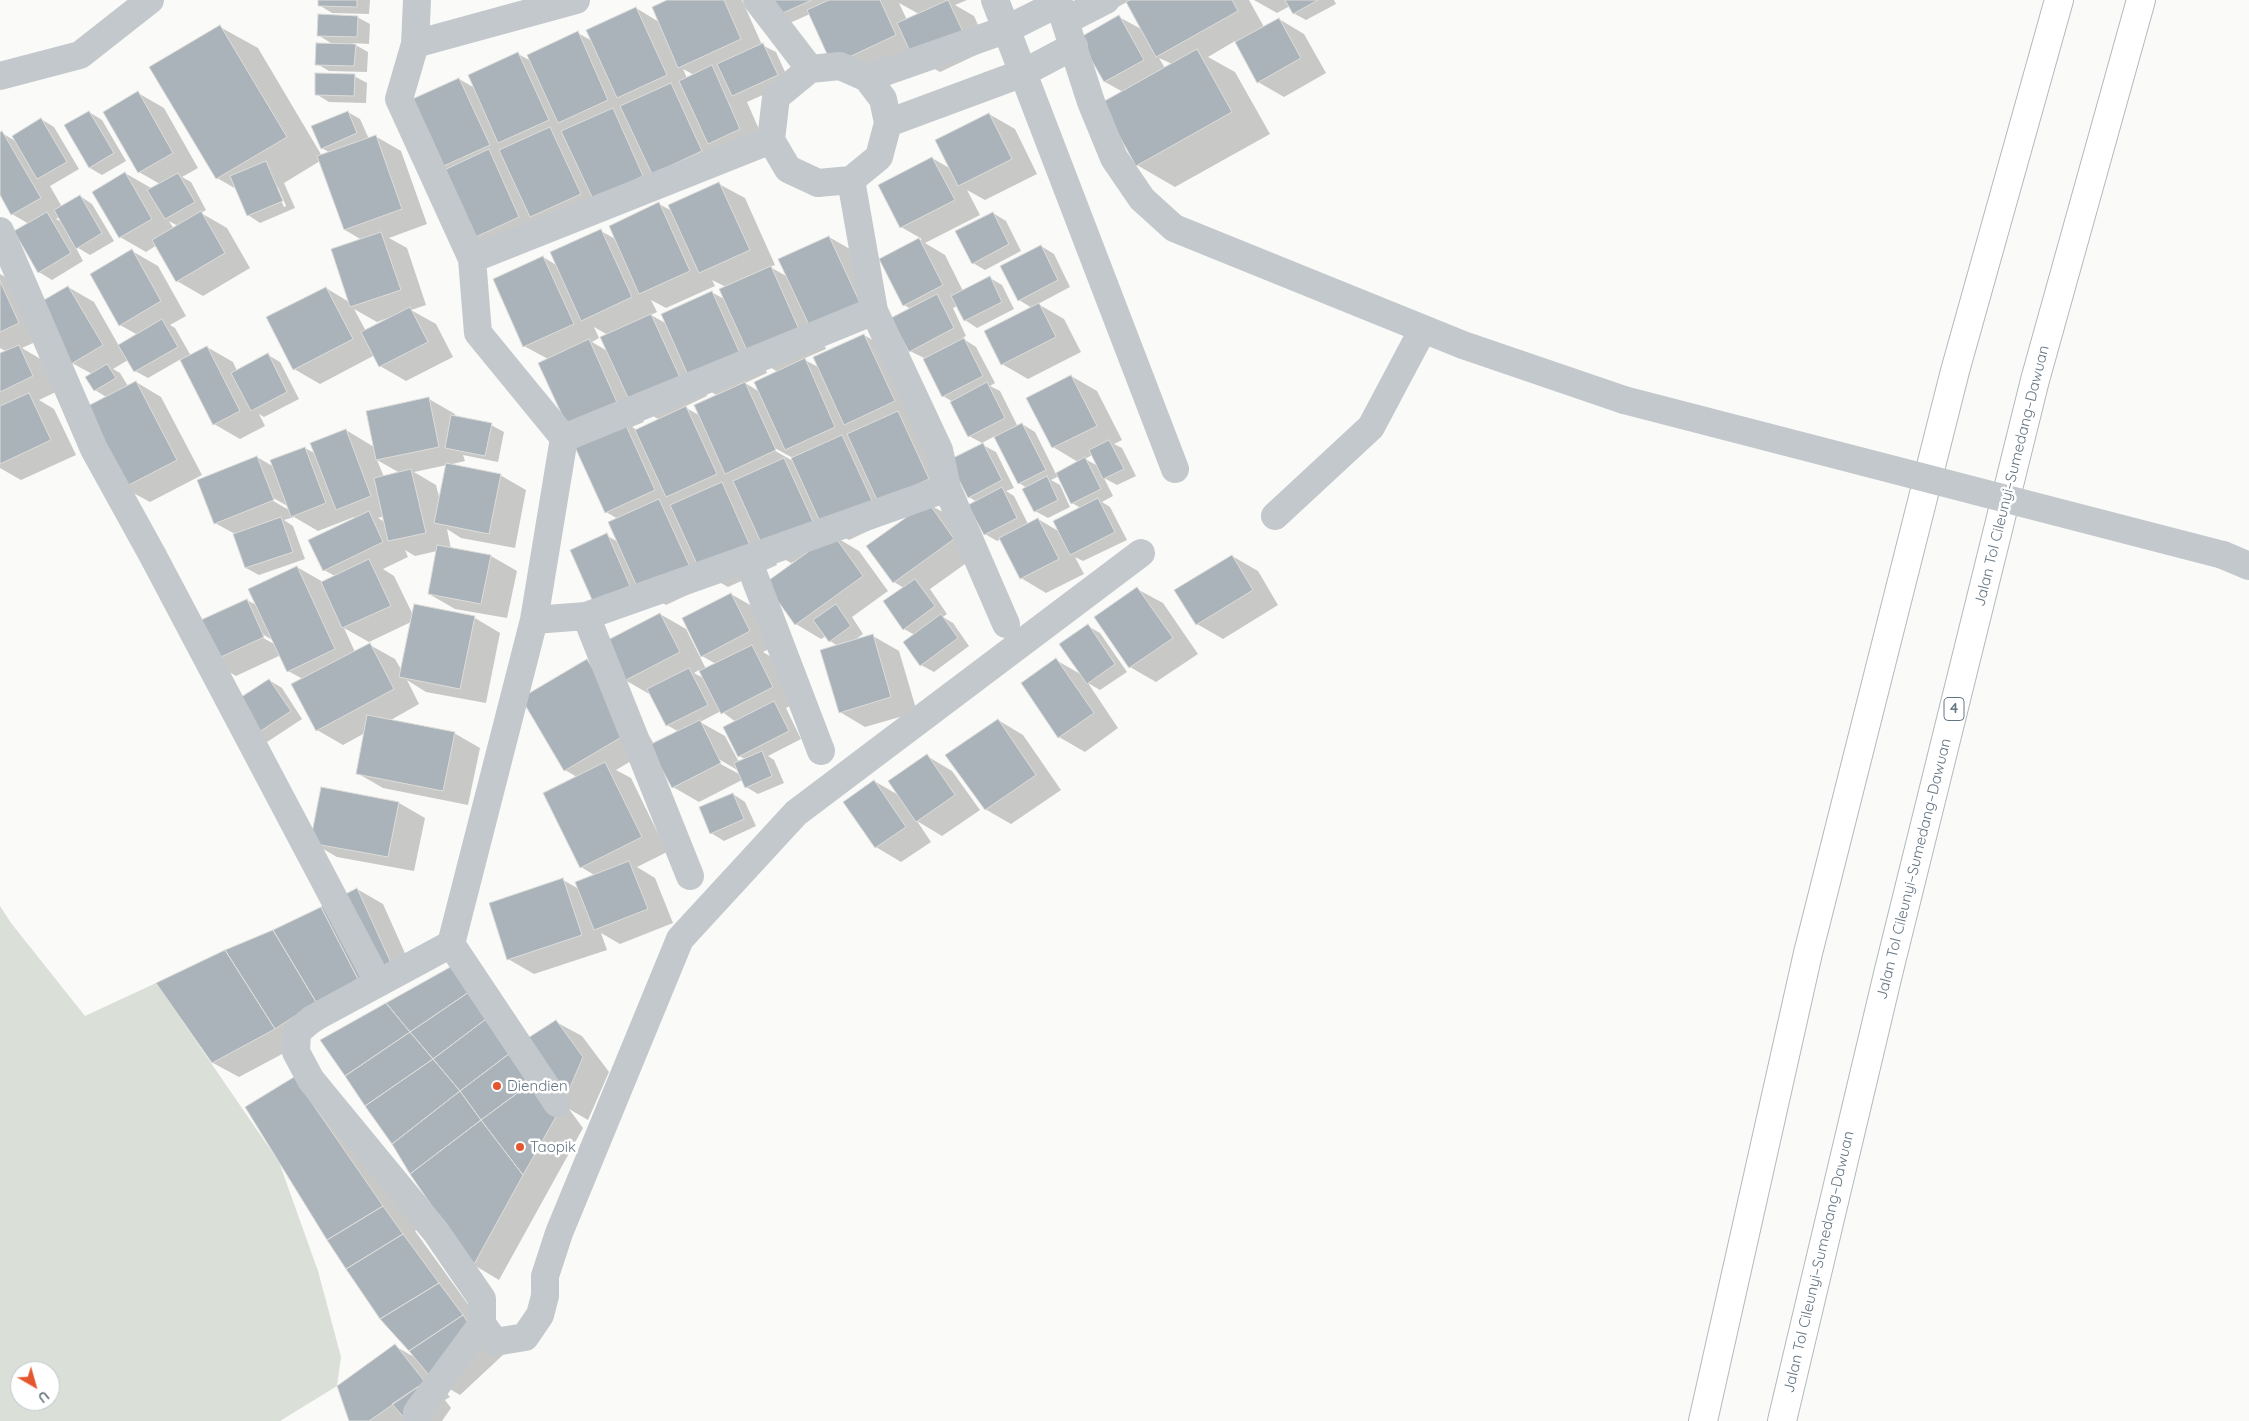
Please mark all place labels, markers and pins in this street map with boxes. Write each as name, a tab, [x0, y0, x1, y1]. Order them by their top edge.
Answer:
place label: Diendien	[507, 1077, 568, 1095]
marker: Diendien	[491, 1080, 503, 1092]
place label: Taopik	[530, 1138, 576, 1156]
marker: Taopik	[514, 1141, 526, 1153]

